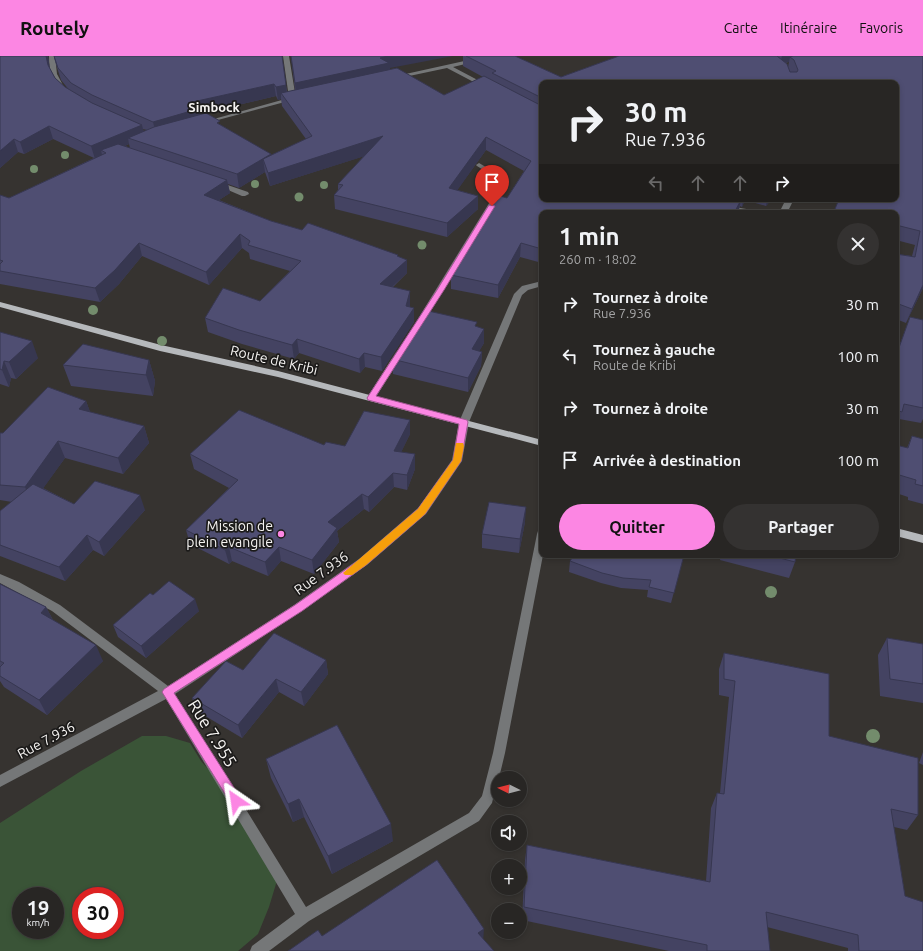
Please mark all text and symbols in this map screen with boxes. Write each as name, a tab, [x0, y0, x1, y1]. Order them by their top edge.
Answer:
text: Routely	[20, 17, 89, 39]
text: Carte	[724, 20, 758, 36]
text: Itinéraire	[780, 20, 837, 36]
text: Favoris	[859, 20, 903, 36]
icon: right	[559, 96, 611, 148]
text: 30 m	[625, 96, 687, 127]
district label: Simbock	[188, 100, 240, 114]
text: Rue 7.936	[625, 129, 706, 149]
pin	[475, 165, 509, 206]
icon: arrive	[481, 171, 503, 193]
icon: left	[645, 172, 667, 194]
icon: ahead	[687, 172, 709, 194]
icon: ahead	[729, 172, 751, 194]
icon: right	[771, 172, 793, 194]
text: 1 min	[559, 223, 620, 250]
button: close	[837, 223, 879, 265]
text: 260 m · 18:02	[559, 252, 637, 266]
text: Tournez à droite	[593, 289, 708, 306]
icon: right	[559, 293, 581, 315]
text: 30 m	[846, 296, 879, 313]
text: Rue 7.936	[593, 306, 651, 320]
text: Tournez à gauche	[593, 341, 716, 358]
street label: Route de Kribi	[229, 342, 319, 378]
icon: left	[559, 345, 581, 367]
text: 100 m	[837, 348, 879, 365]
text: Route de Kribi	[593, 358, 676, 372]
icon: right	[559, 397, 581, 419]
text: Tournez à droite	[593, 400, 708, 417]
text: 30 m	[846, 400, 879, 417]
icon: arrive	[559, 449, 581, 471]
text: Arrivée à destination	[593, 452, 741, 469]
text: 100 m	[837, 452, 879, 469]
button: Quitter	[559, 504, 715, 550]
button: Partager	[723, 504, 879, 550]
place label: Mission de plein evangile	[186, 518, 273, 550]
marker: Mission de plein evangile	[276, 529, 286, 539]
street label: Rue 7.936	[291, 548, 351, 598]
street label: Rue 7.955	[185, 696, 241, 770]
street label: Rue 7.936	[15, 718, 78, 762]
north arrow	[491, 771, 527, 807]
map controls	[491, 771, 527, 939]
position arrow	[215, 780, 257, 822]
button: sound	[491, 815, 527, 851]
button: +	[491, 859, 527, 895]
speed limit sign: 30	[72, 887, 124, 939]
text: 19	[27, 896, 49, 919]
button: −	[491, 903, 527, 939]
text: km/h	[26, 917, 50, 928]

